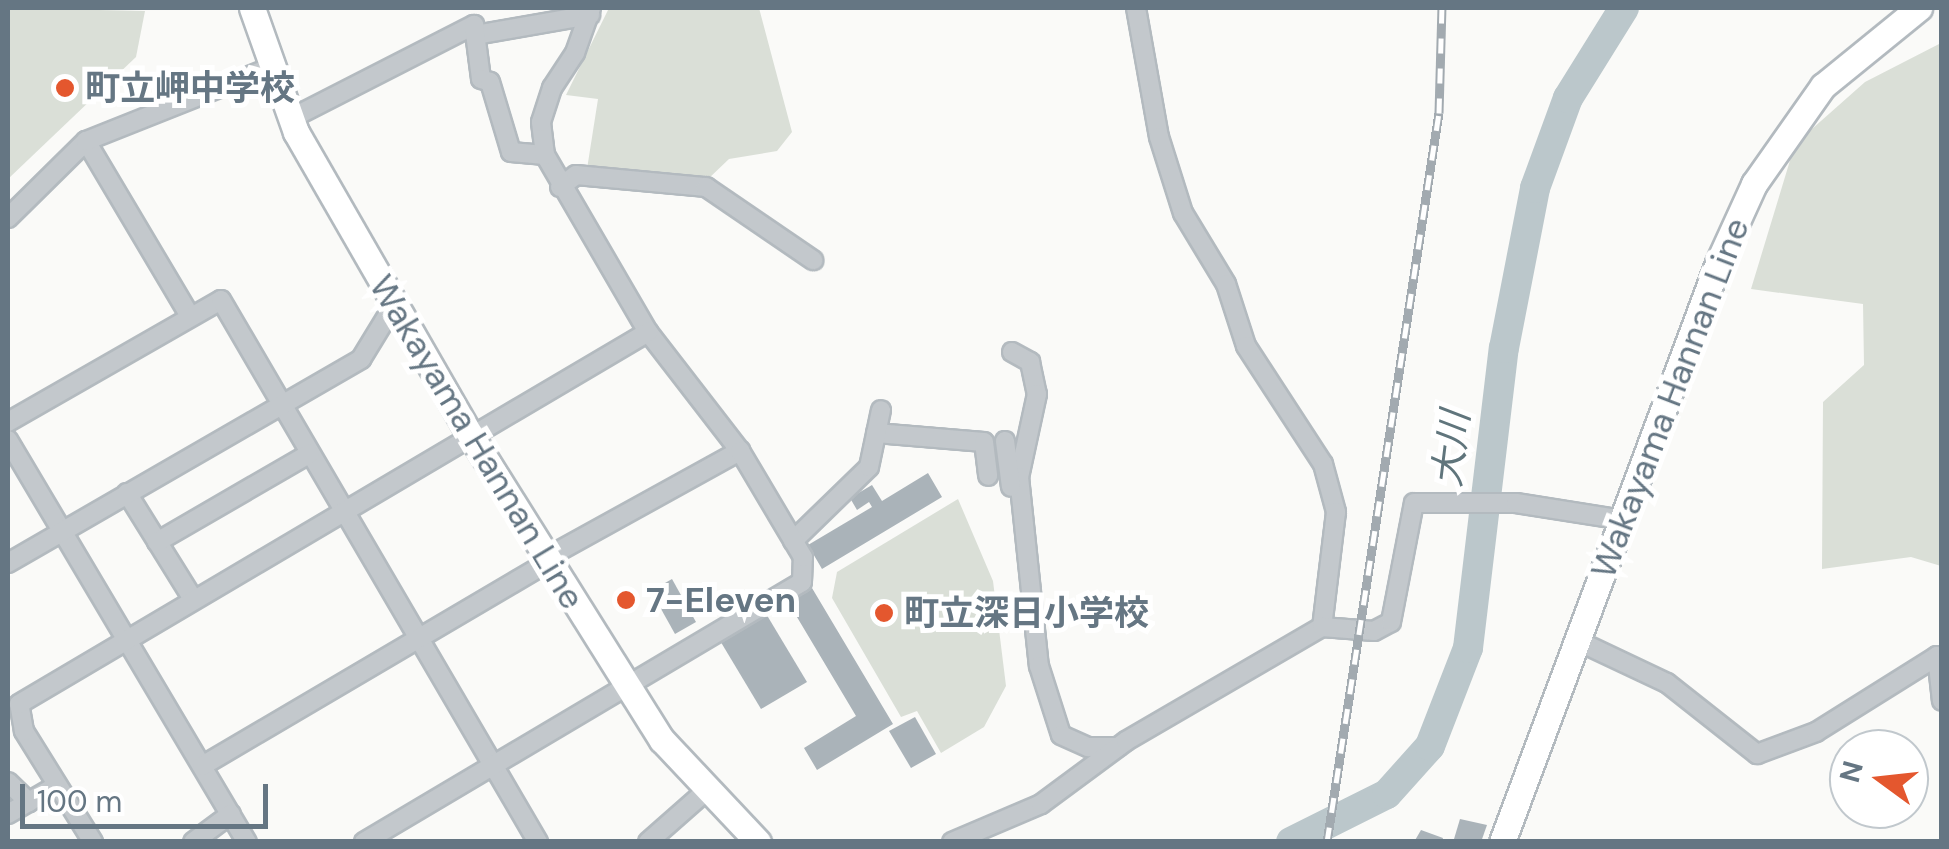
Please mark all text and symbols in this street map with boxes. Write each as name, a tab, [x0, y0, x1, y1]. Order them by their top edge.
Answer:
place label: 町立岬中学校	[85, 67, 295, 109]
marker: 町立岬中学校	[54, 77, 76, 99]
street label: Wakayama Hannan Line	[1582, 212, 1758, 584]
street label: Wakayama Hannan Line	[361, 267, 593, 617]
water label: 大川	[1425, 409, 1479, 489]
place label: 7-Eleven	[646, 579, 796, 621]
marker: 7-Eleven	[615, 589, 637, 611]
place label: 町立深日小学校	[904, 592, 1149, 634]
marker: 町立深日小学校	[873, 602, 895, 624]
north arrow	[1829, 729, 1929, 829]
text: N	[1831, 757, 1872, 786]
scale bar	[25, 764, 272, 826]
text: 100 m	[37, 782, 122, 821]

